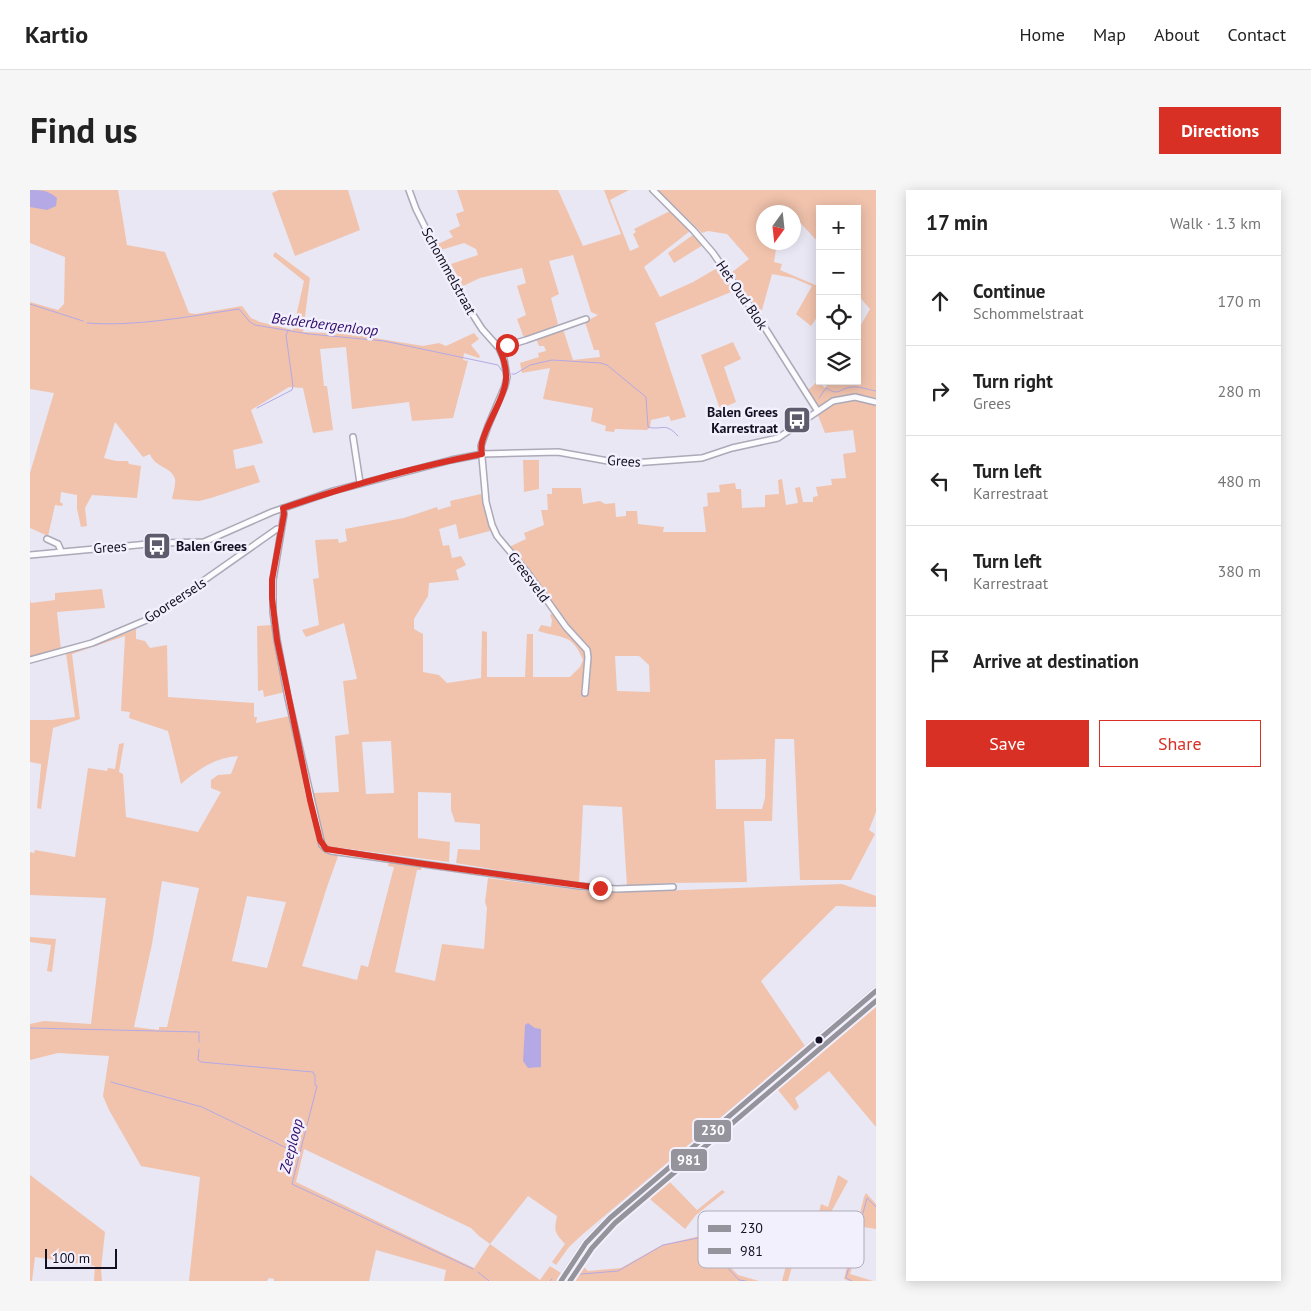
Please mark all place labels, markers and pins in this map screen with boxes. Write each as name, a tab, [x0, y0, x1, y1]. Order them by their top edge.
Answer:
place label: Balen Grees Karrestraat	[707, 403, 778, 437]
bus stop icon: Balen Grees Karrestraat	[782, 405, 812, 435]
bus stop icon: Balen Grees	[142, 531, 172, 561]
place label: Balen Grees	[176, 537, 247, 555]
unlabelled marker	[814, 1035, 824, 1045]

